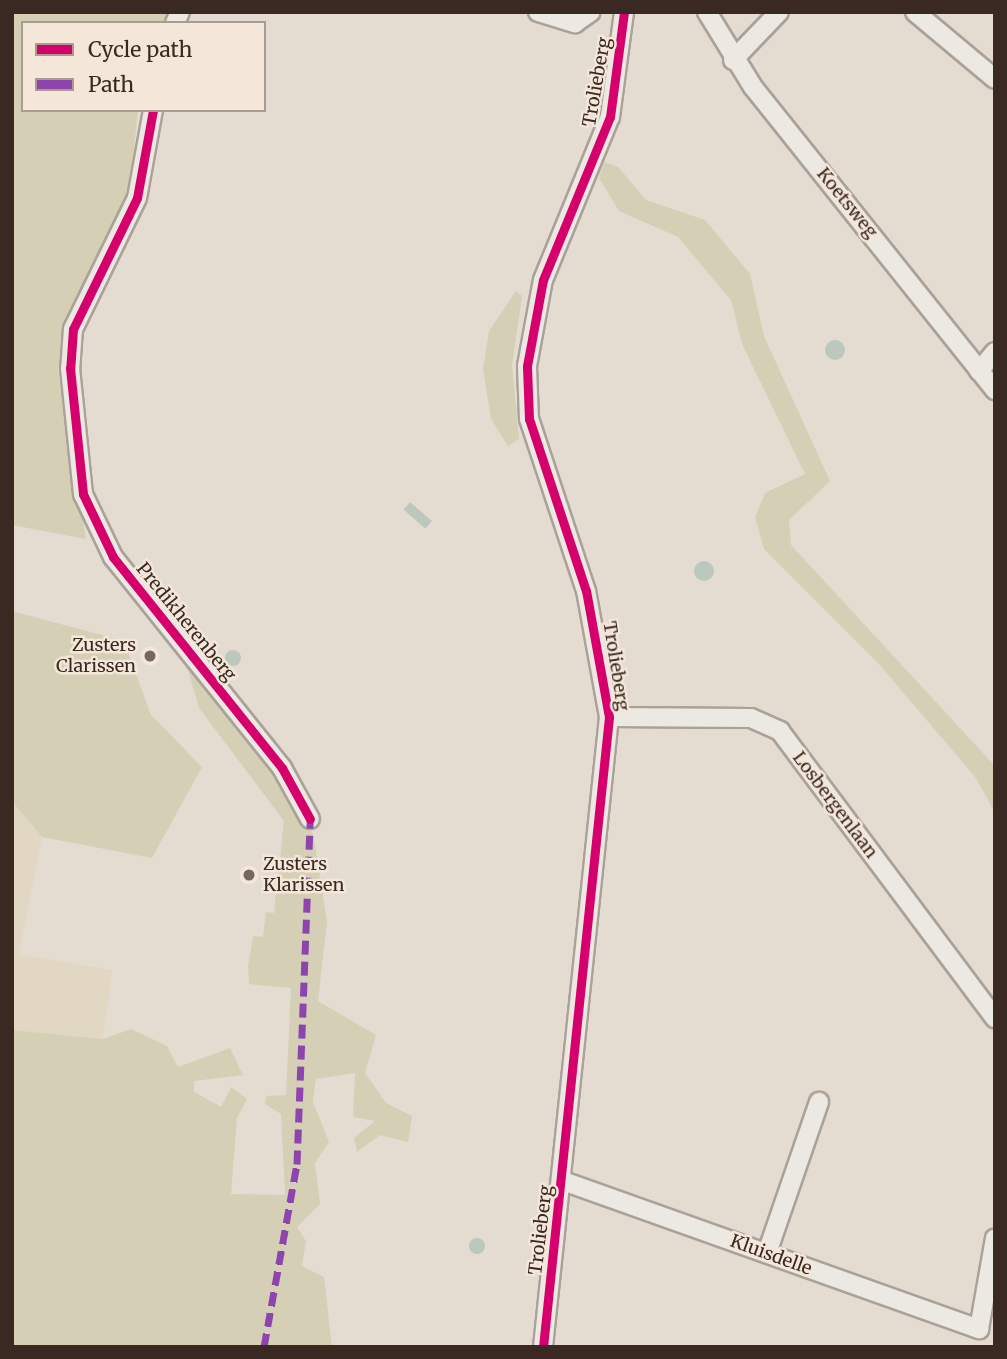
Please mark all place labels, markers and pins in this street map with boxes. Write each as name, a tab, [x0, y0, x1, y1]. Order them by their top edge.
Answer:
place label: Zusters Clarissen	[56, 635, 136, 678]
marker: Zusters Clarissen	[142, 648, 158, 664]
place label: Zusters Klarissen	[263, 854, 344, 896]
marker: Zusters Klarissen	[241, 867, 257, 883]

